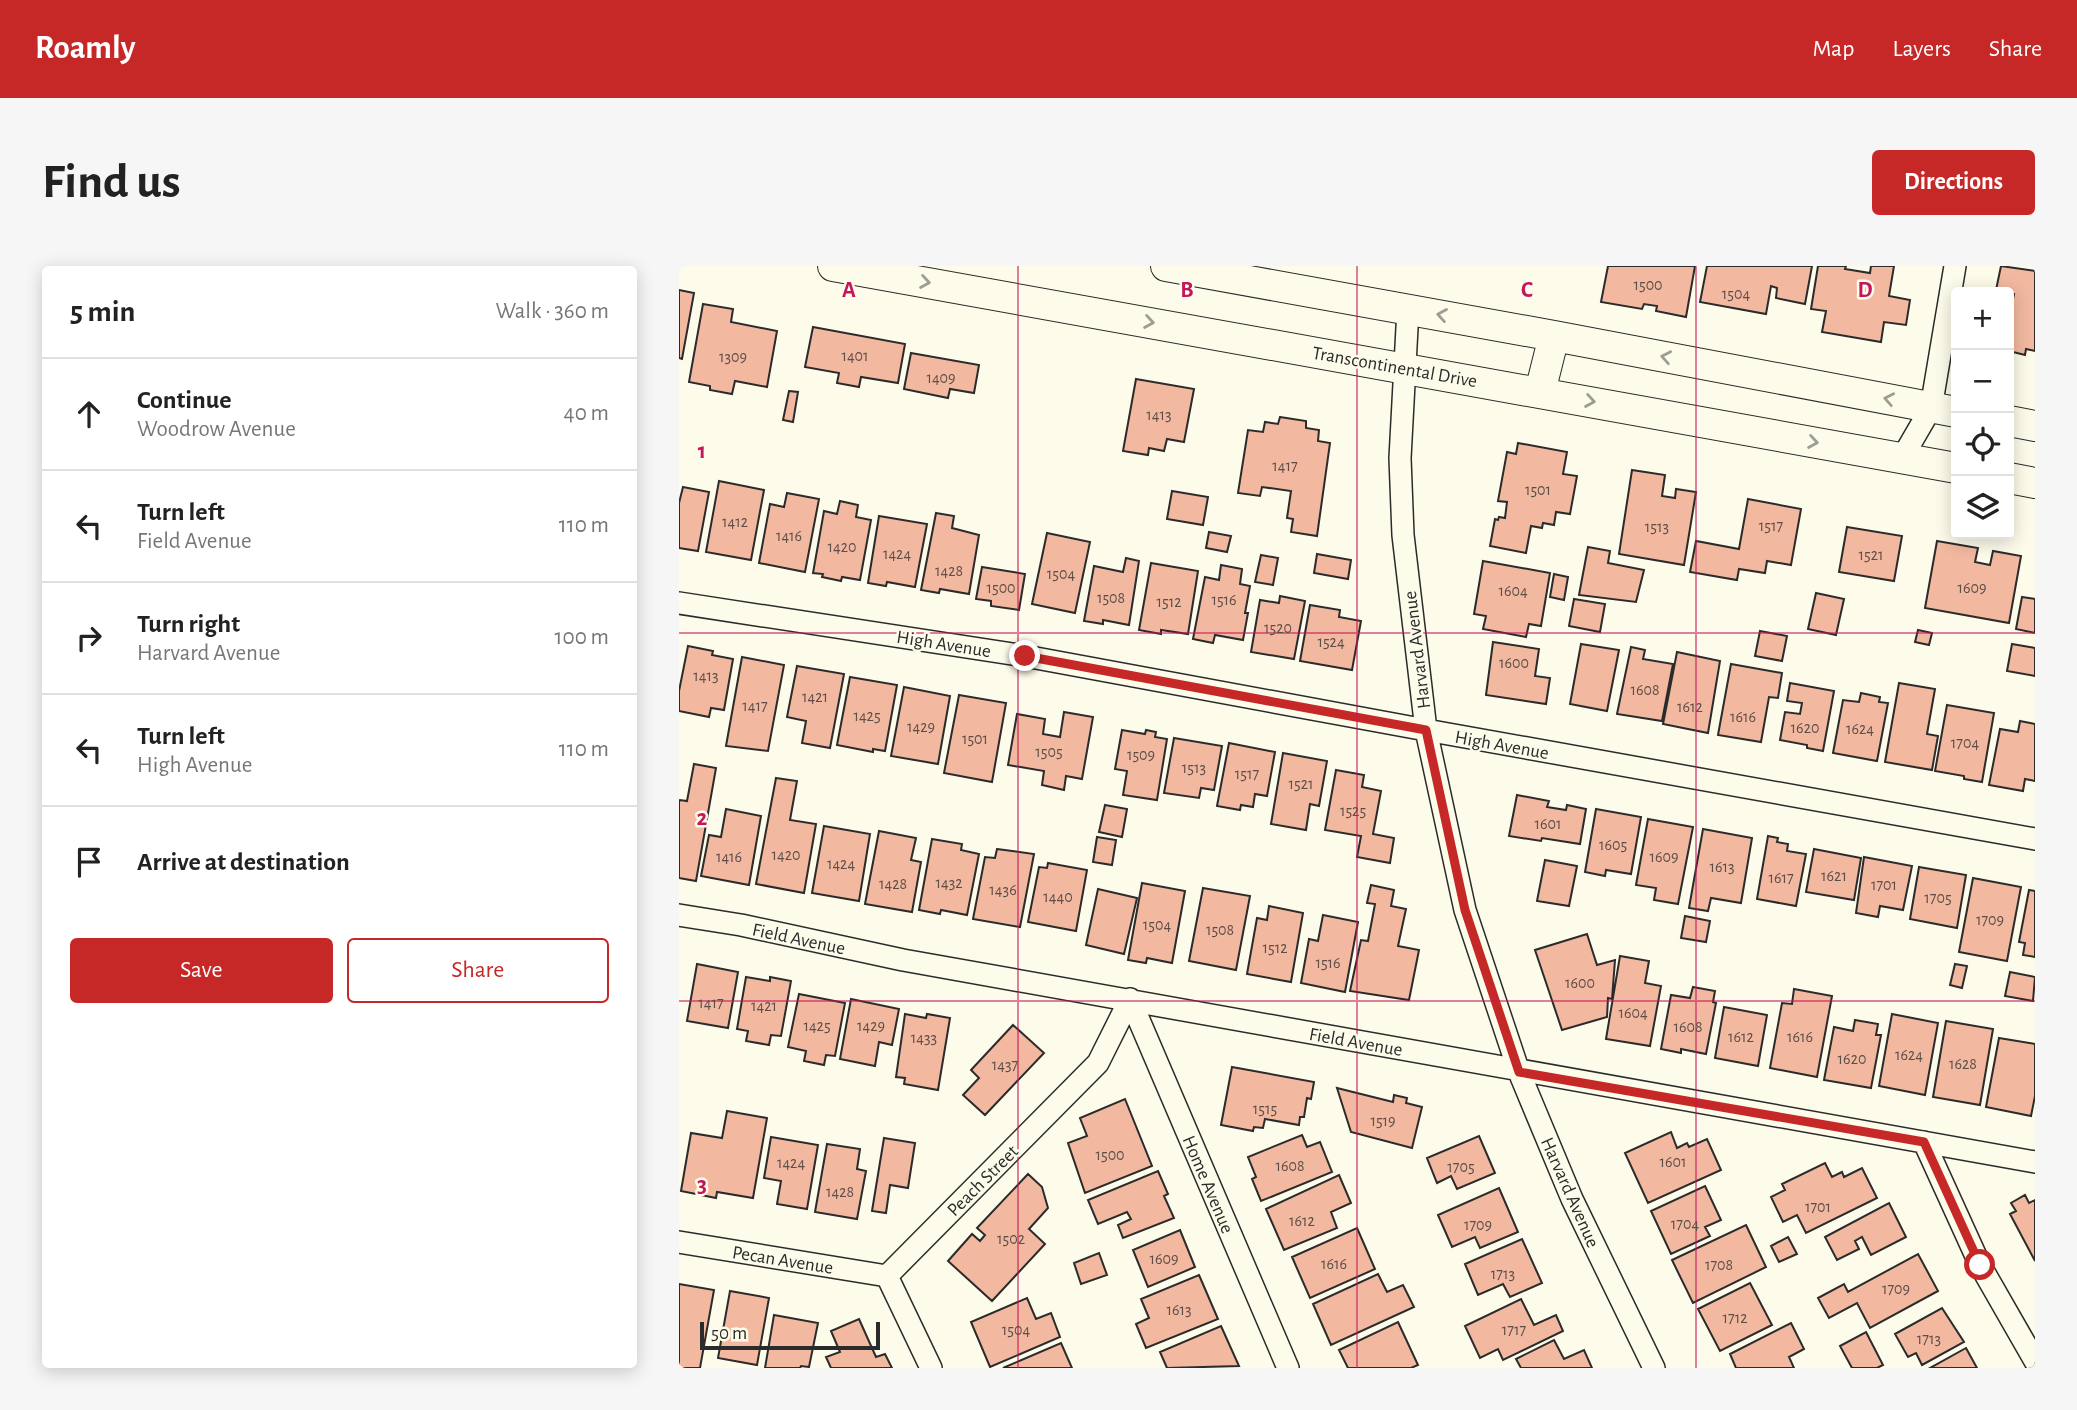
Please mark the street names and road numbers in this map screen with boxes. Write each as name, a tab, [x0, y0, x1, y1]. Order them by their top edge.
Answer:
street label: Transcontinental Drive	[1311, 344, 1479, 391]
street label: Harvard Avenue	[1401, 590, 1434, 710]
street label: High Avenue	[895, 628, 992, 661]
street label: High Avenue	[1453, 728, 1550, 763]
street label: Field Avenue	[750, 920, 847, 959]
street label: Field Avenue	[1307, 1025, 1404, 1060]
street label: Home Avenue	[1179, 1133, 1237, 1236]
street label: Harvard Avenue	[1537, 1135, 1602, 1251]
street label: Peach Street	[944, 1142, 1022, 1220]
street label: Pecan Avenue	[731, 1243, 835, 1278]

